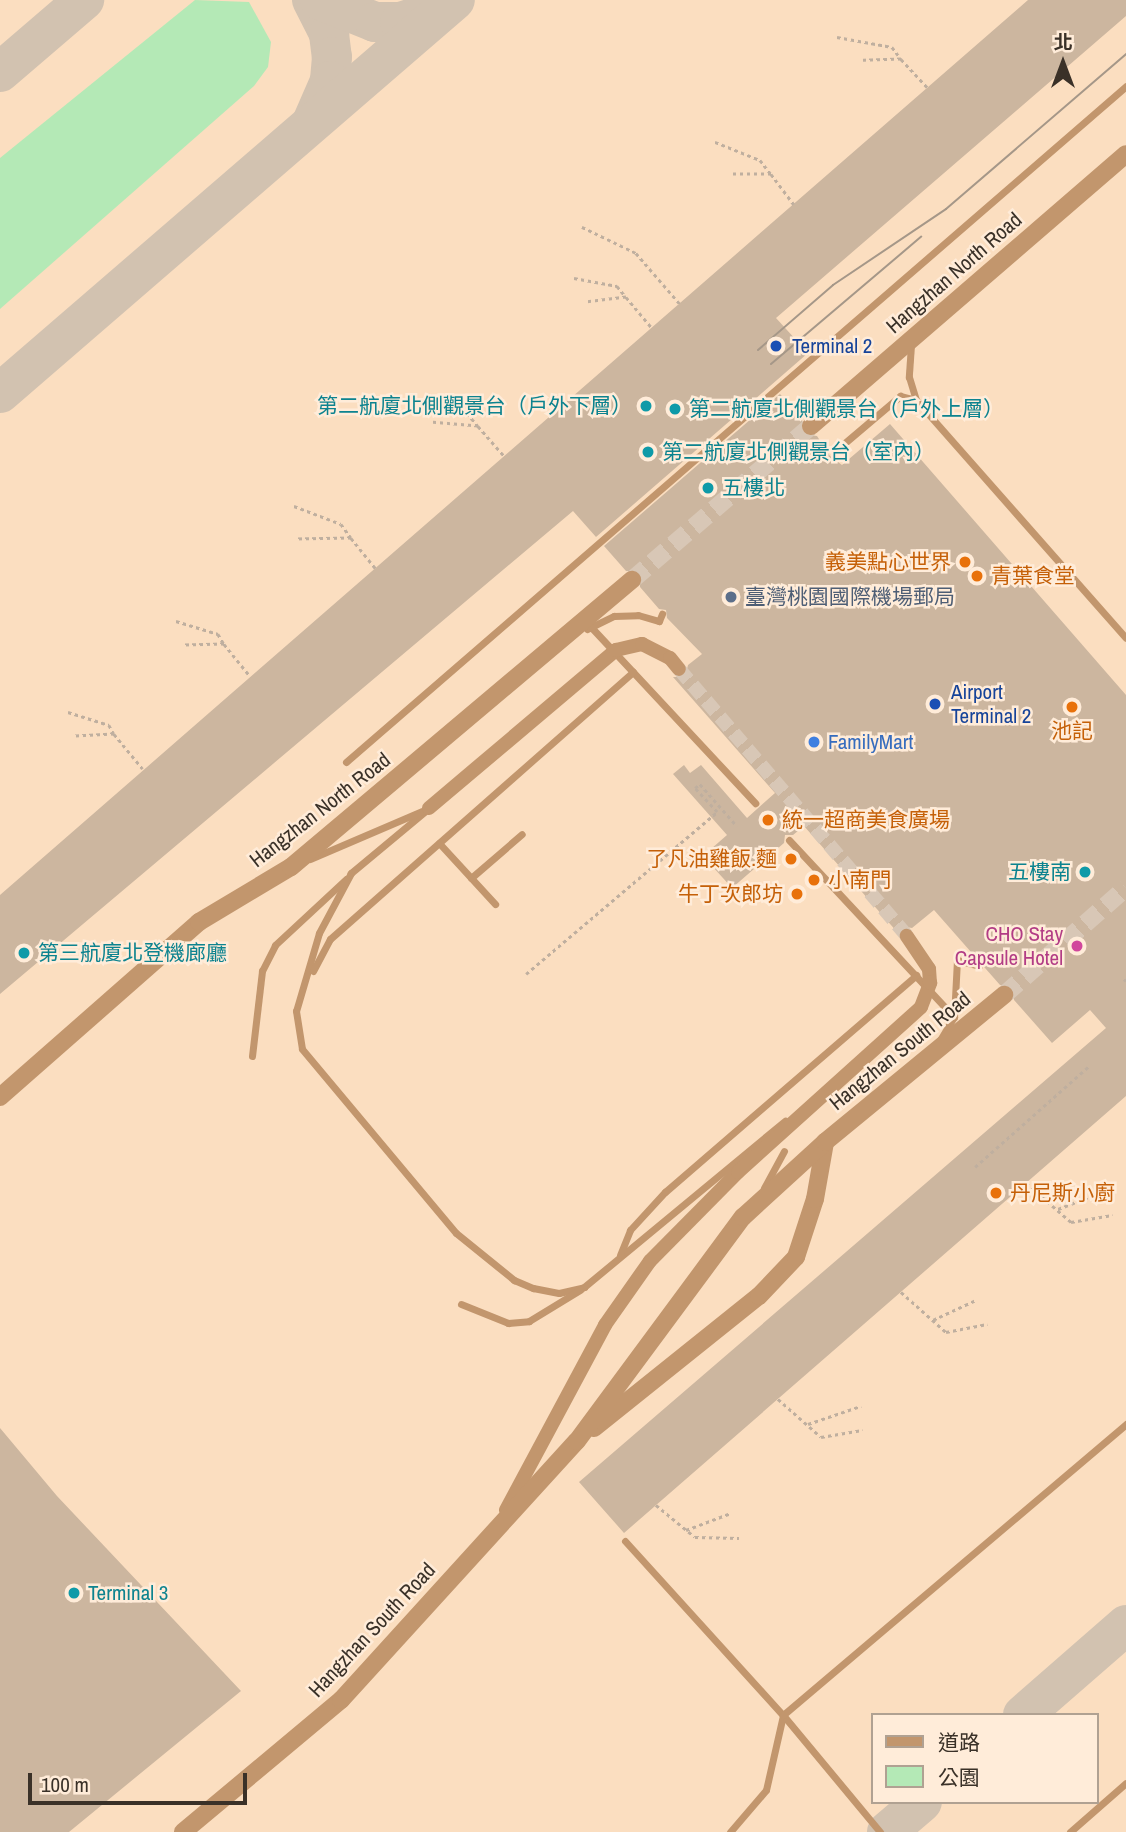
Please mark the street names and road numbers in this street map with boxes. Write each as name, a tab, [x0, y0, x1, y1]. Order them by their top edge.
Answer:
street label: Hangzhan North Road	[881, 207, 1027, 339]
street label: Hangzhan North Road	[245, 747, 395, 873]
street label: Hangzhan South Road	[824, 986, 976, 1116]
street label: Hangzhan South Road	[303, 1558, 441, 1702]

